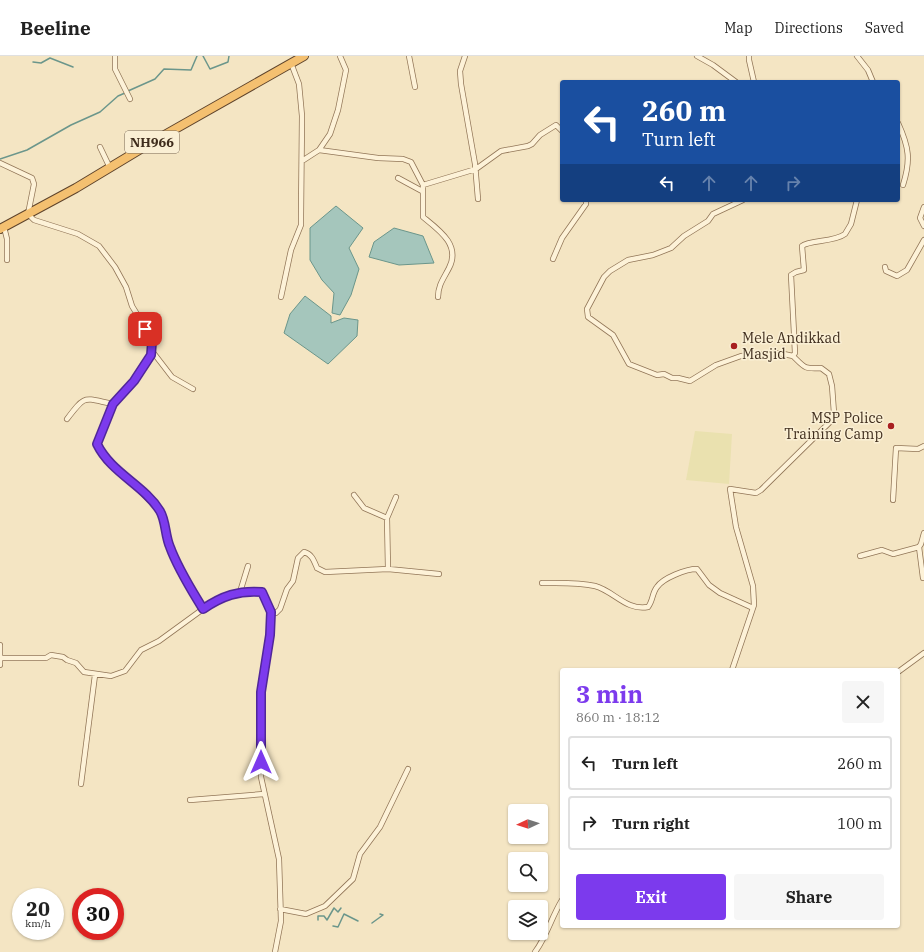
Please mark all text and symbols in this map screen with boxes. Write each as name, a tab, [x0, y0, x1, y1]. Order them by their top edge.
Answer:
text: Beeline	[20, 16, 91, 40]
text: Map	[724, 19, 753, 37]
text: Directions	[775, 19, 843, 37]
text: Saved	[865, 19, 904, 37]
text: 260 m	[642, 92, 726, 129]
icon: left	[576, 96, 628, 148]
text: Turn left	[642, 128, 716, 151]
road number: NH966	[125, 131, 179, 153]
icon: left	[656, 172, 678, 194]
icon: ahead	[698, 172, 720, 194]
icon: ahead	[740, 172, 762, 194]
icon: right	[782, 172, 804, 194]
pin	[128, 312, 162, 346]
icon: arrive	[134, 318, 156, 340]
place label: Mele Andikkad Masjid	[742, 329, 841, 363]
marker: Mele Andikkad Masjid	[729, 341, 739, 351]
place label: MSP Police Training Camp	[784, 409, 883, 443]
marker: MSP Police Training Camp	[886, 421, 896, 431]
text: 3 min	[576, 678, 643, 710]
button: close	[842, 681, 884, 723]
text: 860 m · 18:12	[576, 709, 660, 726]
position arrow	[240, 741, 282, 783]
icon: left	[578, 752, 600, 774]
text: Turn left	[612, 754, 678, 773]
text: 260 m	[837, 754, 882, 773]
north arrow	[508, 804, 548, 844]
map controls	[508, 804, 548, 940]
icon: right	[578, 812, 600, 834]
text: Turn right	[612, 814, 690, 833]
text: 100 m	[837, 814, 882, 833]
button: search	[508, 852, 548, 892]
button: Exit	[576, 874, 726, 920]
button: Share	[734, 874, 884, 920]
speed limit sign: 30	[72, 888, 124, 940]
text: 20	[26, 895, 50, 922]
button: layers	[508, 900, 548, 940]
text: km/h	[25, 917, 51, 930]

